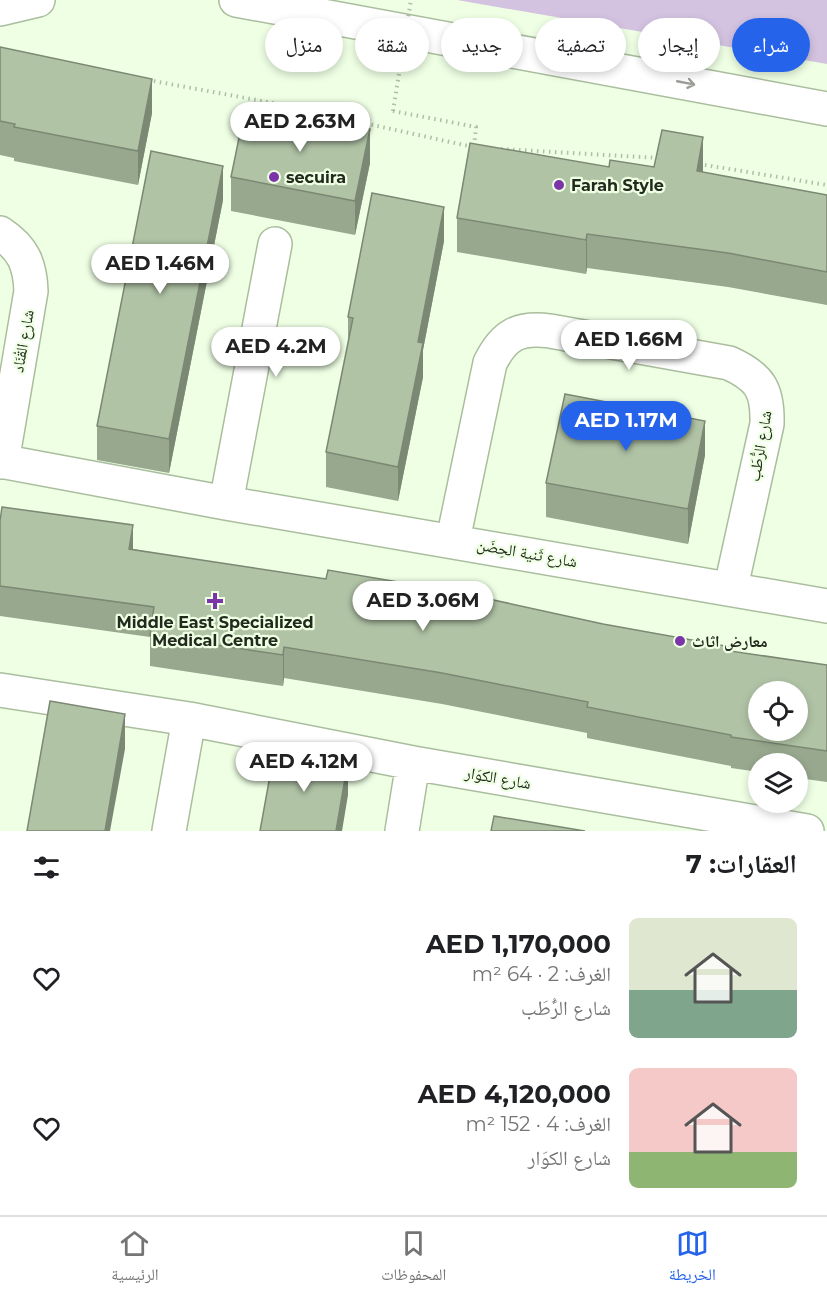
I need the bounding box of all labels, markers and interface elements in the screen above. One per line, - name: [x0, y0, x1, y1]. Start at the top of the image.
- chip: منزل: [265, 18, 343, 72]
- chip: شقة: [355, 18, 429, 72]
- chip: جديد: [441, 18, 523, 72]
- chip: تصفية: [535, 18, 626, 72]
- chip: إيجار: [638, 18, 720, 72]
- chip: شراء: [732, 18, 810, 72]
- one-way arrow: [675, 78, 695, 89]
- pin: AED 2.63M: [231, 102, 369, 153]
- text: AED 2.63M: [244, 109, 356, 133]
- place label: secuira: [286, 168, 346, 187]
- marker: secuira: [267, 170, 281, 184]
- place label: Farah Style: [571, 176, 664, 195]
- marker: Farah Style: [552, 178, 566, 192]
- pin: AED 1.46M: [91, 244, 229, 295]
- text: AED 1.46M: [105, 251, 215, 275]
- street label: شارع القْنَاد: [8, 308, 39, 374]
- pin: AED 1.66M: [560, 320, 698, 371]
- pin: AED 4.2M: [214, 327, 338, 378]
- text: AED 1.66M: [575, 327, 683, 351]
- text: AED 4.2M: [225, 334, 327, 358]
- pin: AED 1.17M: [557, 401, 695, 452]
- text: AED 1.17M: [574, 408, 678, 432]
- street label: شارع الرُّطَب: [744, 409, 777, 483]
- street label: شارع ثَنية الحِضَن: [475, 535, 579, 572]
- pin: AED 3.06M: [354, 581, 492, 632]
- text: AED 3.06M: [366, 588, 480, 612]
- marker: Middle East Specialized Medical Centre: [206, 592, 224, 610]
- place label: Middle East Specialized Medical Centre: [116, 613, 314, 650]
- place label: معارض اثاث: [692, 632, 768, 651]
- marker: معارض اثاث: [673, 634, 687, 648]
- map controls: [748, 681, 808, 813]
- button: locate: [748, 681, 808, 741]
- pin: AED 4.12M: [235, 742, 373, 793]
- text: AED 4.12M: [250, 749, 358, 773]
- button: layers: [748, 753, 808, 813]
- street label: شارع الكوَار: [462, 763, 532, 794]
- text: العقارات: 7: [686, 848, 797, 880]
- icon: filters: [30, 851, 63, 884]
- text: AED 1,170,000: [426, 928, 611, 960]
- icon: home: [677, 942, 749, 1014]
- icon: heart: [30, 962, 63, 995]
- text: الغرف: 2 · 64 m²: [472, 962, 611, 986]
- text: شارع الرُّطَب: [521, 996, 611, 1020]
- text: AED 4,120,000: [418, 1078, 611, 1110]
- icon: home: [677, 1092, 749, 1164]
- icon: heart: [30, 1112, 63, 1145]
- text: الغرف: 4 · 152 m²: [466, 1112, 611, 1136]
- text: شارع الكوَار: [528, 1146, 611, 1170]
- tab: الرئيسية: [111, 1227, 159, 1290]
- tab: المحفوظات: [381, 1227, 446, 1290]
- tab: الخريطة: [669, 1227, 716, 1290]

